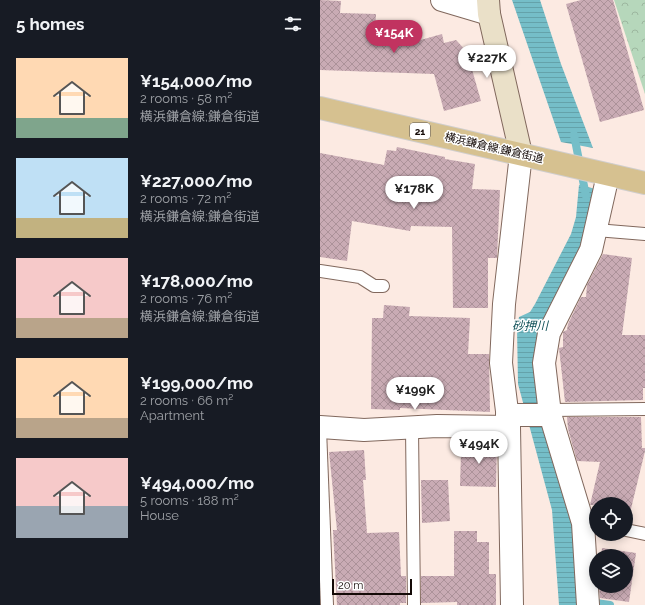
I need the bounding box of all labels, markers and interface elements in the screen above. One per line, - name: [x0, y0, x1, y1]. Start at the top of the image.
- icon: filters: [282, 13, 304, 35]
- text: 5 homes: [16, 14, 84, 34]
- pin: ¥154K: [366, 20, 422, 54]
- text: ¥154K: [374, 25, 414, 40]
- pin: ¥227K: [459, 45, 515, 79]
- text: ¥227K: [467, 50, 507, 65]
- text: ¥154,000/mo: [140, 71, 252, 91]
- icon: home: [48, 74, 96, 122]
- text: 2 rooms · 58 m²: [140, 91, 232, 106]
- text: 横浜鎌倉線;鎌倉街道: [140, 109, 260, 124]
- road number: 21: [410, 123, 430, 139]
- street label: 横浜鎌倉線;鎌倉街道: [443, 130, 545, 166]
- text: ¥227,000/mo: [140, 171, 252, 191]
- icon: home: [48, 174, 96, 222]
- pin: ¥178K: [386, 176, 442, 210]
- text: ¥178K: [394, 181, 434, 196]
- text: 2 rooms · 72 m²: [140, 191, 231, 206]
- text: 横浜鎌倉線;鎌倉街道: [140, 209, 260, 224]
- text: ¥178,000/mo: [140, 271, 253, 291]
- icon: home: [48, 274, 96, 322]
- text: 2 rooms · 76 m²: [140, 291, 232, 306]
- text: 横浜鎌倉線;鎌倉街道: [140, 309, 260, 324]
- water label: 砂押川: [512, 319, 550, 333]
- text: ¥199,000/mo: [140, 373, 253, 393]
- icon: home: [48, 374, 96, 422]
- pin: ¥199K: [387, 377, 443, 411]
- text: ¥199K: [395, 382, 435, 397]
- text: 2 rooms · 66 m²: [140, 393, 233, 408]
- text: Apartment: [140, 408, 204, 423]
- pin: ¥494K: [451, 431, 507, 465]
- text: ¥494K: [459, 436, 499, 451]
- text: ¥494,000/mo: [140, 473, 254, 493]
- icon: home: [48, 474, 96, 522]
- text: 5 rooms · 188 m²: [140, 493, 239, 508]
- map controls: [589, 497, 633, 593]
- button: locate: [589, 497, 633, 541]
- text: House: [140, 508, 179, 523]
- button: layers: [589, 549, 633, 593]
- scale bar: [332, 577, 412, 596]
- text: 20 m: [338, 579, 363, 592]

